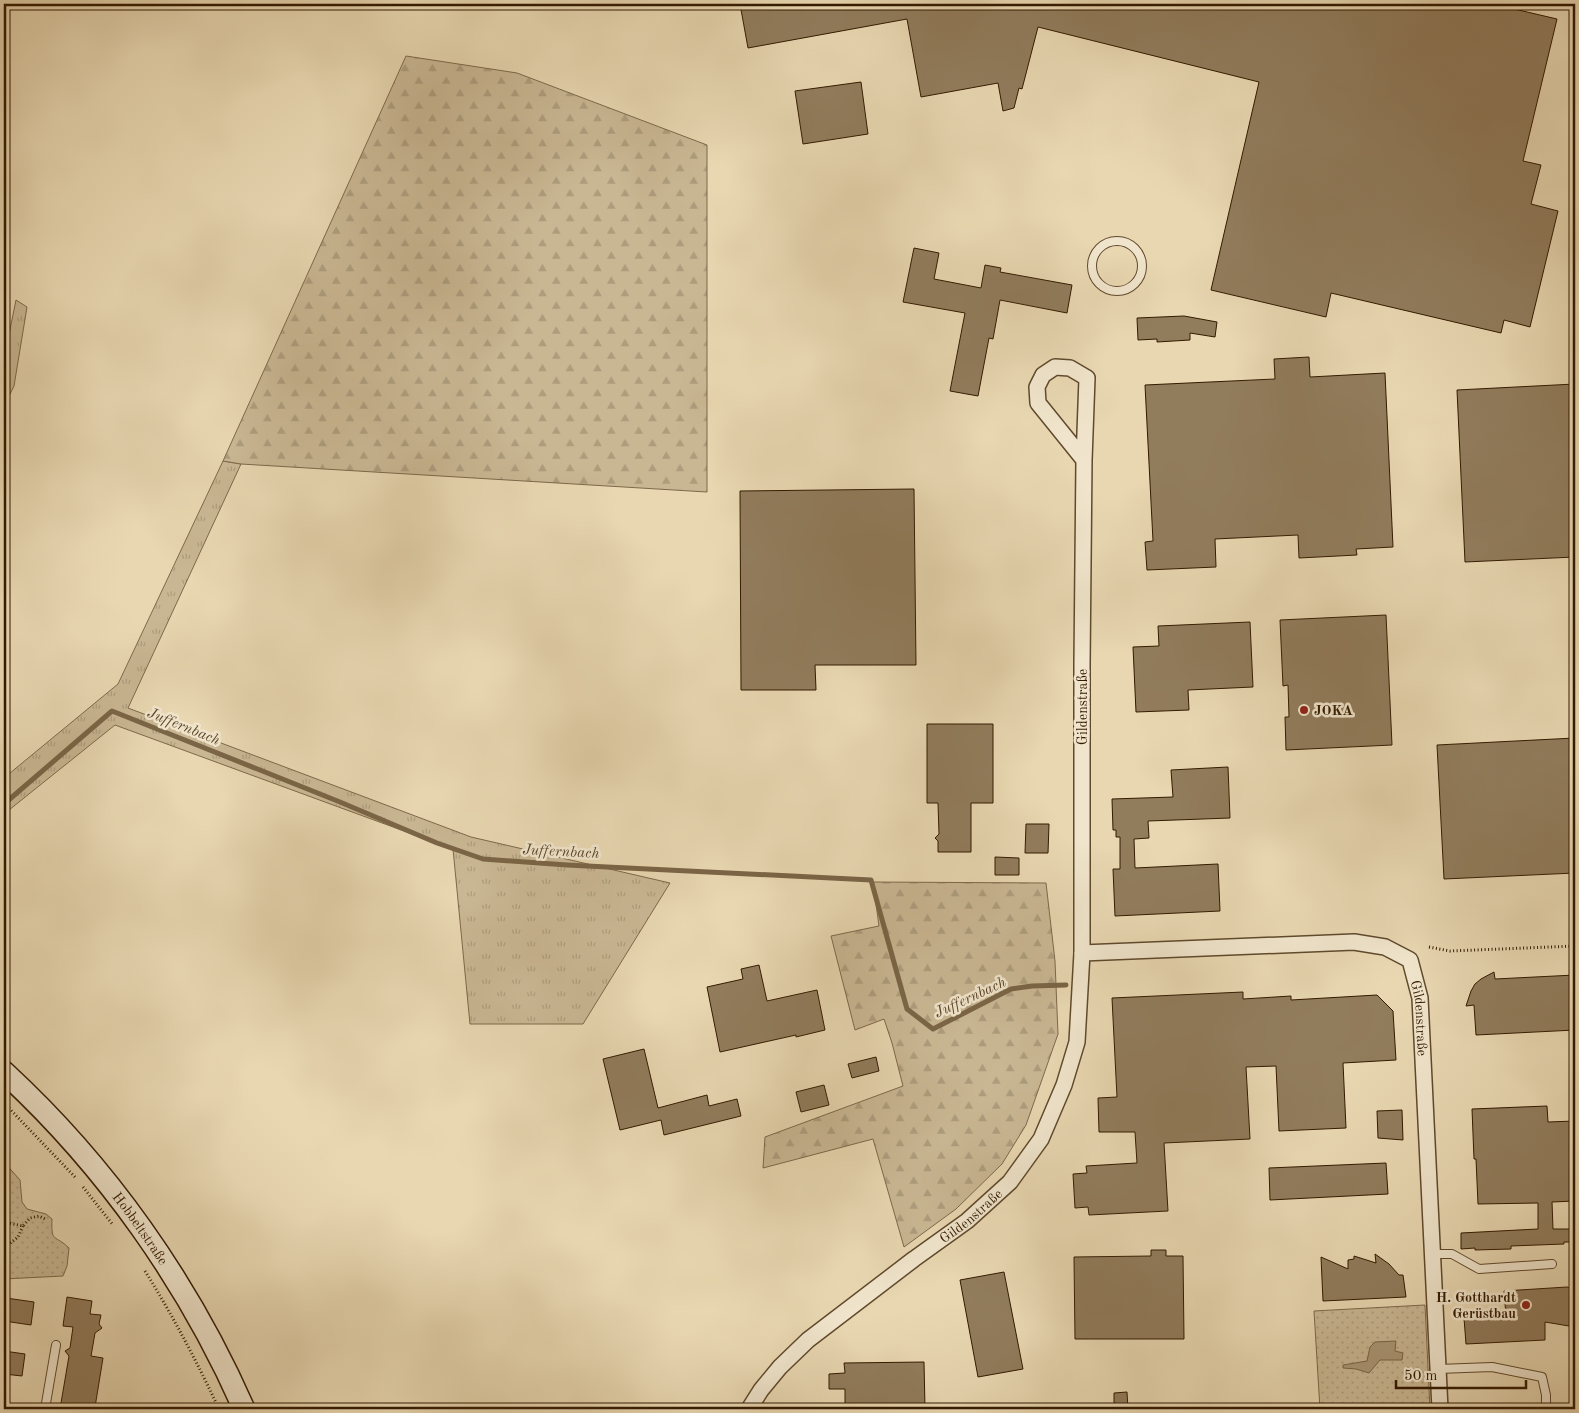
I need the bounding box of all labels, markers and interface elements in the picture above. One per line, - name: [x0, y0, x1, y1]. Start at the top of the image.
- street label: Gildenstraße: [1076, 669, 1090, 745]
- marker: JOKA: [1298, 704, 1310, 716]
- place label: JOKA: [1314, 704, 1353, 718]
- water label: Juffernbach: [145, 706, 222, 749]
- water label: Juffernbach: [522, 843, 600, 862]
- water label: Juffernbach: [933, 975, 1009, 1021]
- street label: Gildenstraße: [1408, 979, 1429, 1056]
- street label: Gildenstraße: [937, 1187, 1005, 1246]
- street label: Hobbeltstraße: [109, 1190, 170, 1267]
- place label: H. Gotthardt Gerüstbau: [1436, 1291, 1516, 1321]
- marker: H. Gotthardt Gerüstbau: [1520, 1299, 1532, 1311]
- scale bar: [1396, 1358, 1526, 1390]
- text: 50 m: [1404, 1369, 1438, 1384]

